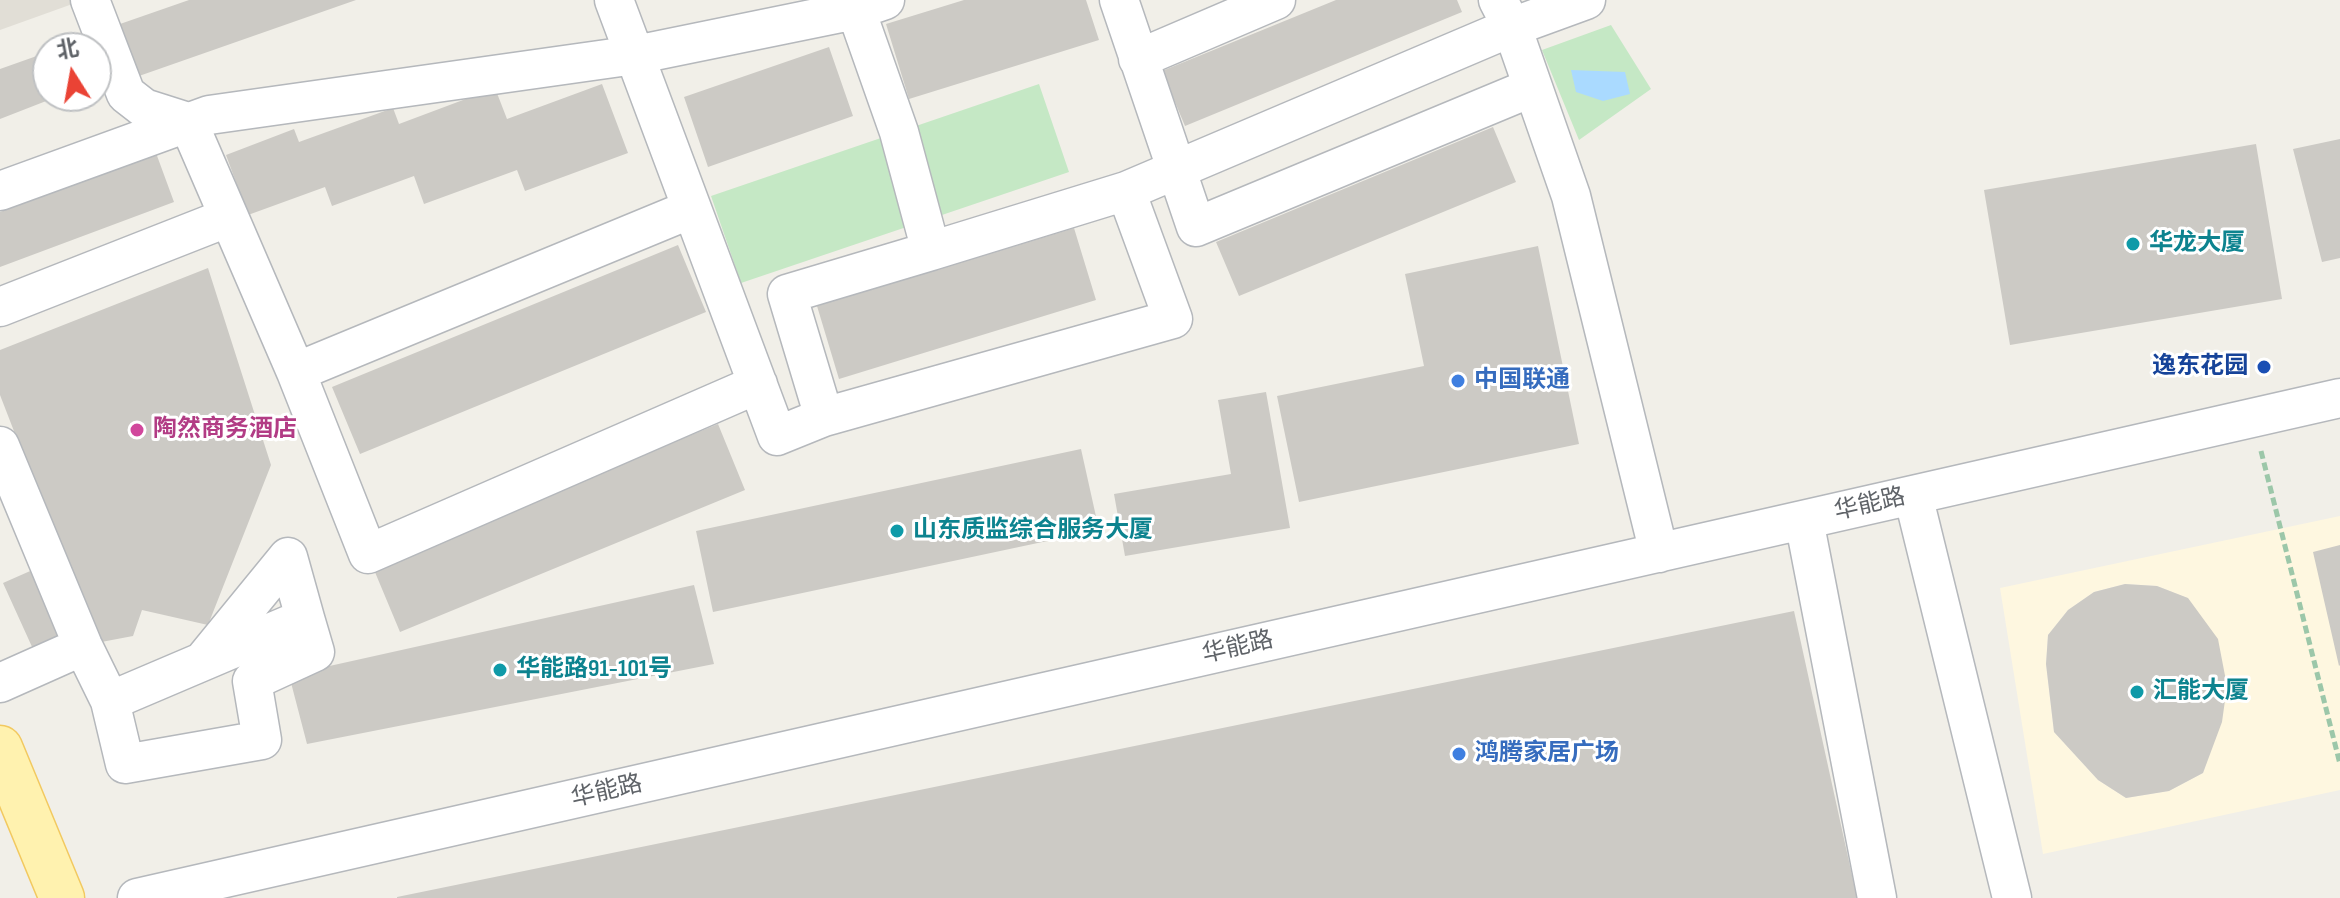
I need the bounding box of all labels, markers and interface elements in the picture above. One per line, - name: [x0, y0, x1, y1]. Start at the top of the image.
- north arrow: [32, 32, 112, 112]
- text: 北: [54, 35, 81, 65]
- place label: 华龙大厦: [2149, 230, 2245, 258]
- marker: 华龙大厦: [2124, 235, 2142, 253]
- place label: 逸东花园: [2152, 353, 2248, 381]
- marker: 逸东花园: [2255, 358, 2273, 376]
- place label: 中国联通: [1474, 367, 1570, 395]
- marker: 中国联通: [1449, 372, 1467, 390]
- place label: 陶然商务酒店: [153, 416, 297, 444]
- marker: 陶然商务酒店: [128, 421, 146, 439]
- street label: 华能路: [1832, 483, 1908, 527]
- place label: 山东质监综合服务大厦: [913, 517, 1153, 545]
- marker: 山东质监综合服务大厦: [888, 522, 906, 540]
- street label: 华能路: [1200, 626, 1276, 670]
- place label: 华能路91-101号: [516, 656, 672, 684]
- marker: 华能路91-101号: [491, 661, 509, 679]
- place label: 汇能大厦: [2153, 678, 2249, 706]
- marker: 汇能大厦: [2128, 683, 2146, 701]
- place label: 鸿腾家居广场: [1475, 740, 1619, 768]
- marker: 鸿腾家居广场: [1450, 745, 1468, 763]
- street label: 华能路: [569, 770, 645, 814]

